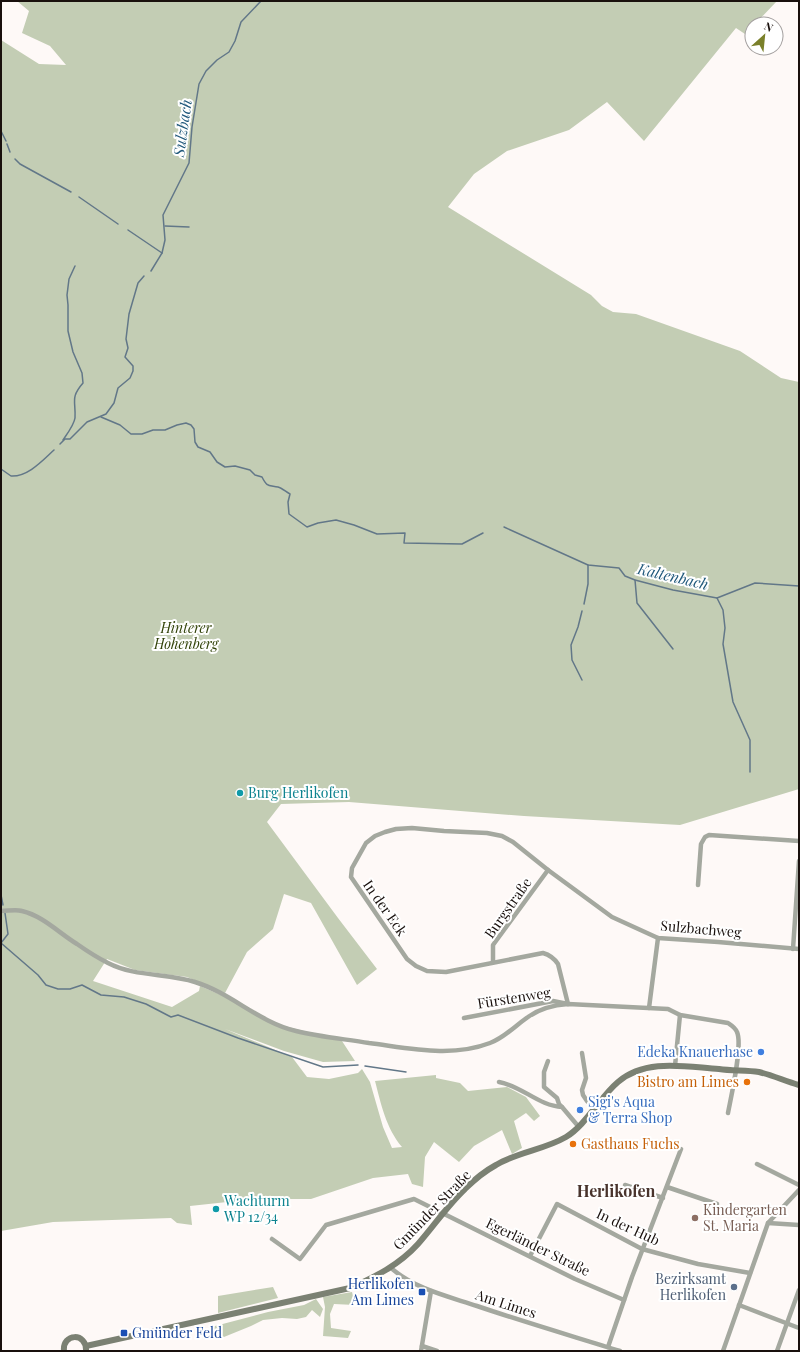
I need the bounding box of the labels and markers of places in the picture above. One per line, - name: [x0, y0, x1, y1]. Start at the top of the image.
- place label: Burg Herlikofen: [248, 783, 349, 802]
- marker: Burg Herlikofen: [235, 788, 245, 798]
- place label: Edeka Knauerhase: [637, 1042, 753, 1061]
- marker: Edeka Knauerhase: [756, 1047, 766, 1057]
- place label: Bistro am Limes: [637, 1072, 739, 1091]
- marker: Bistro am Limes: [742, 1077, 752, 1087]
- place label: Sigi's Aqua & Terra Shop: [588, 1092, 672, 1127]
- marker: Sigi's Aqua & Terra Shop: [575, 1105, 585, 1115]
- place label: Gasthaus Fuchs: [581, 1134, 679, 1153]
- marker: Gasthaus Fuchs: [568, 1139, 578, 1149]
- place label: Wachturm WP 12/34: [223, 1191, 290, 1226]
- place label: Kindergarten St. Maria: [703, 1200, 788, 1235]
- marker: Wachturm WP 12/34: [211, 1204, 221, 1214]
- marker: Kindergarten St. Maria: [690, 1213, 700, 1223]
- place label: Bezirksamt Herlikofen: [655, 1269, 727, 1304]
- place label: Herlikofen Am Limes: [348, 1274, 415, 1309]
- marker: Bezirksamt Herlikofen: [729, 1282, 739, 1292]
- marker: Herlikofen Am Limes: [417, 1287, 427, 1297]
- place label: Gmünder Feld: [132, 1323, 222, 1342]
- marker: Gmünder Feld: [119, 1328, 129, 1338]

